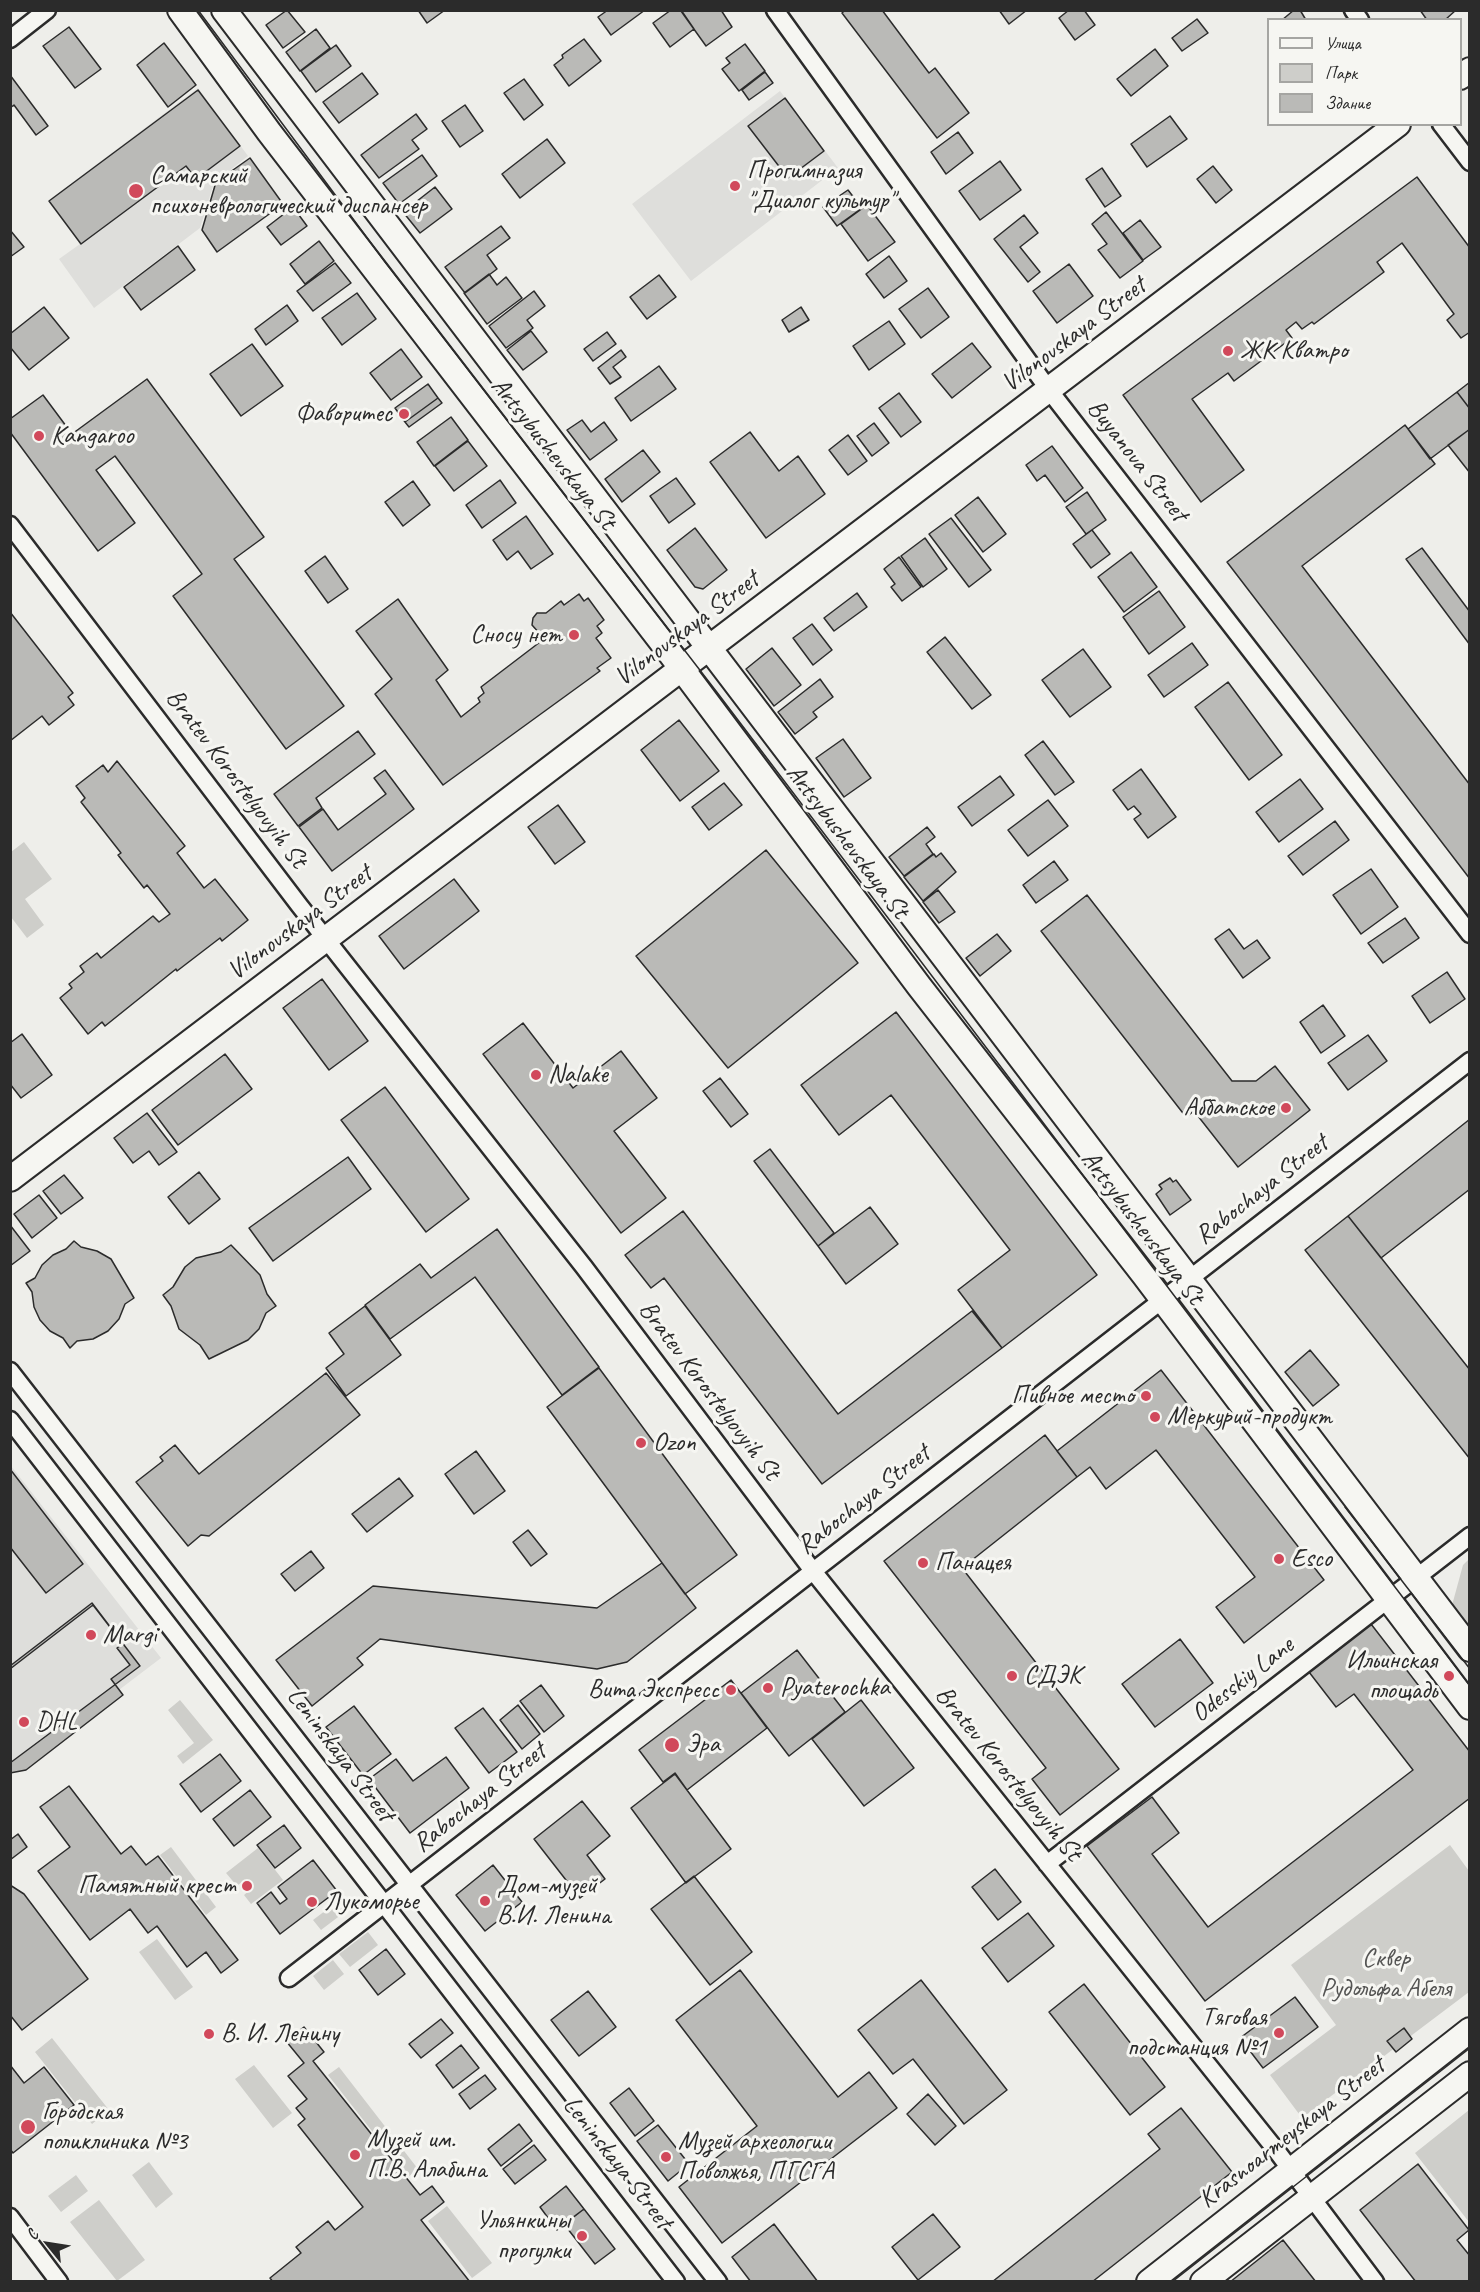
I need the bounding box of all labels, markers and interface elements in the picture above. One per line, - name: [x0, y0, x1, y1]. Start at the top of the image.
- legend: [1267, 18, 1462, 126]
- text: Улица: [1325, 32, 1361, 54]
- text: Парк: [1325, 62, 1357, 84]
- text: Здание: [1325, 92, 1370, 114]
- place label: Прогимназия "Диалог культур": [747, 155, 894, 216]
- place label: Самарский психоневрологический диспансер: [150, 160, 427, 222]
- marker: Прогимназия "Диалог культур": [728, 179, 742, 193]
- marker: Самарский психоневрологический диспансер: [127, 182, 145, 200]
- street label: Vilonovskaya Street: [996, 271, 1152, 399]
- place label: ЖК Кватро: [1240, 335, 1348, 367]
- marker: ЖК Кватро: [1221, 344, 1235, 358]
- street label: Artsybushevskaya St: [484, 372, 622, 536]
- street label: Buyanova Street: [1080, 394, 1194, 528]
- place label: Фаворитес: [295, 398, 392, 430]
- marker: Фаворитес: [397, 407, 411, 421]
- place label: Kangaroo: [51, 420, 133, 452]
- marker: Kangaroo: [32, 429, 46, 443]
- street label: Vilonovskaya Street: [609, 565, 765, 693]
- place label: Сносу нет: [470, 619, 562, 651]
- marker: Сносу нет: [567, 628, 581, 642]
- street label: Bratev Korostelyovyih St: [159, 683, 313, 875]
- street label: Artsybushevskaya St: [779, 759, 915, 925]
- street label: Vilonovskaya Street: [222, 859, 378, 987]
- place label: Nalake: [548, 1059, 608, 1091]
- marker: Nalake: [529, 1068, 543, 1082]
- place label: Аббатское: [1184, 1092, 1274, 1124]
- marker: Аббатское: [1279, 1101, 1293, 1115]
- street label: Rabochaya Street: [1189, 1128, 1335, 1252]
- street label: Artsybushevskaya St: [1074, 1145, 1210, 1311]
- street label: Bratev Korostelyovyih St: [632, 1295, 786, 1487]
- place label: Пивное место: [1012, 1380, 1134, 1412]
- marker: Пивное место: [1139, 1389, 1153, 1403]
- place label: Меркурий-продукт: [1167, 1401, 1332, 1433]
- marker: Меркурий-продукт: [1148, 1410, 1162, 1424]
- place label: Ozon: [653, 1427, 696, 1459]
- marker: Ozon: [634, 1436, 648, 1450]
- street label: Rabochaya Street: [791, 1438, 937, 1562]
- place label: Esco: [1291, 1543, 1332, 1575]
- place label: Панацея: [935, 1547, 1011, 1579]
- marker: Esco: [1272, 1552, 1286, 1566]
- marker: Панацея: [916, 1556, 930, 1570]
- place label: Margi: [103, 1619, 157, 1651]
- marker: Margi: [84, 1628, 98, 1642]
- street label: Odesskiy Lane: [1186, 1630, 1300, 1730]
- place label: Ильинская площадь: [1346, 1645, 1437, 1706]
- place label: СДЭК: [1024, 1660, 1081, 1692]
- marker: СДЭК: [1005, 1669, 1019, 1683]
- marker: Ильинская площадь: [1442, 1669, 1456, 1683]
- place label: Pyaterochka: [780, 1672, 890, 1704]
- place label: Вита Экспресс: [588, 1674, 719, 1706]
- street label: Bratev Korostelyovyih St: [928, 1680, 1088, 1868]
- marker: Pyaterochka: [761, 1681, 775, 1695]
- street label: Leninskaya Street: [279, 1682, 401, 1828]
- marker: Вита Экспресс: [724, 1683, 738, 1697]
- place label: DHL: [36, 1706, 77, 1738]
- marker: DHL: [17, 1715, 31, 1729]
- place label: Эра: [686, 1729, 720, 1761]
- street label: Rabochaya Street: [407, 1736, 553, 1860]
- marker: Эра: [663, 1736, 681, 1754]
- place label: Памятный крест: [78, 1870, 235, 1902]
- place label: Дом-музей В.И. Ленина: [497, 1870, 610, 1931]
- marker: Памятный крест: [240, 1879, 254, 1893]
- place label: Лукоморье: [324, 1886, 418, 1918]
- marker: Дом-музей В.И. Ленина: [478, 1894, 492, 1908]
- marker: Лукоморье: [305, 1895, 319, 1909]
- park label: Сквер Рудольфа Абеля: [1321, 1943, 1451, 2004]
- place label: Тяговая подстанция №1: [1127, 2002, 1267, 2064]
- place label: В. И. Ленину: [221, 2018, 339, 2050]
- marker: Тяговая подстанция №1: [1272, 2026, 1286, 2040]
- marker: В. И. Ленину: [202, 2027, 216, 2041]
- street label: Krasnoarmeyskaya Street: [1193, 2051, 1391, 2215]
- street label: Leninskaya Street: [555, 2090, 679, 2236]
- place label: Городская поликлиника №3: [42, 2096, 187, 2158]
- marker: Городская поликлиника №3: [19, 2118, 37, 2136]
- place label: Музей им. П.В. Алабина: [367, 2124, 486, 2186]
- place label: Музей археологии Поволжья, ПГСГА: [678, 2126, 834, 2188]
- marker: Музей им. П.В. Алабина: [348, 2148, 362, 2162]
- marker: Музей археологии Поволжья, ПГСГА: [659, 2150, 673, 2164]
- place label: Ульянкины прогулки: [476, 2205, 570, 2266]
- north arrow: [18, 2214, 78, 2274]
- text: С: [22, 2227, 43, 2243]
- marker: Ульянкины прогулки: [575, 2229, 589, 2243]

